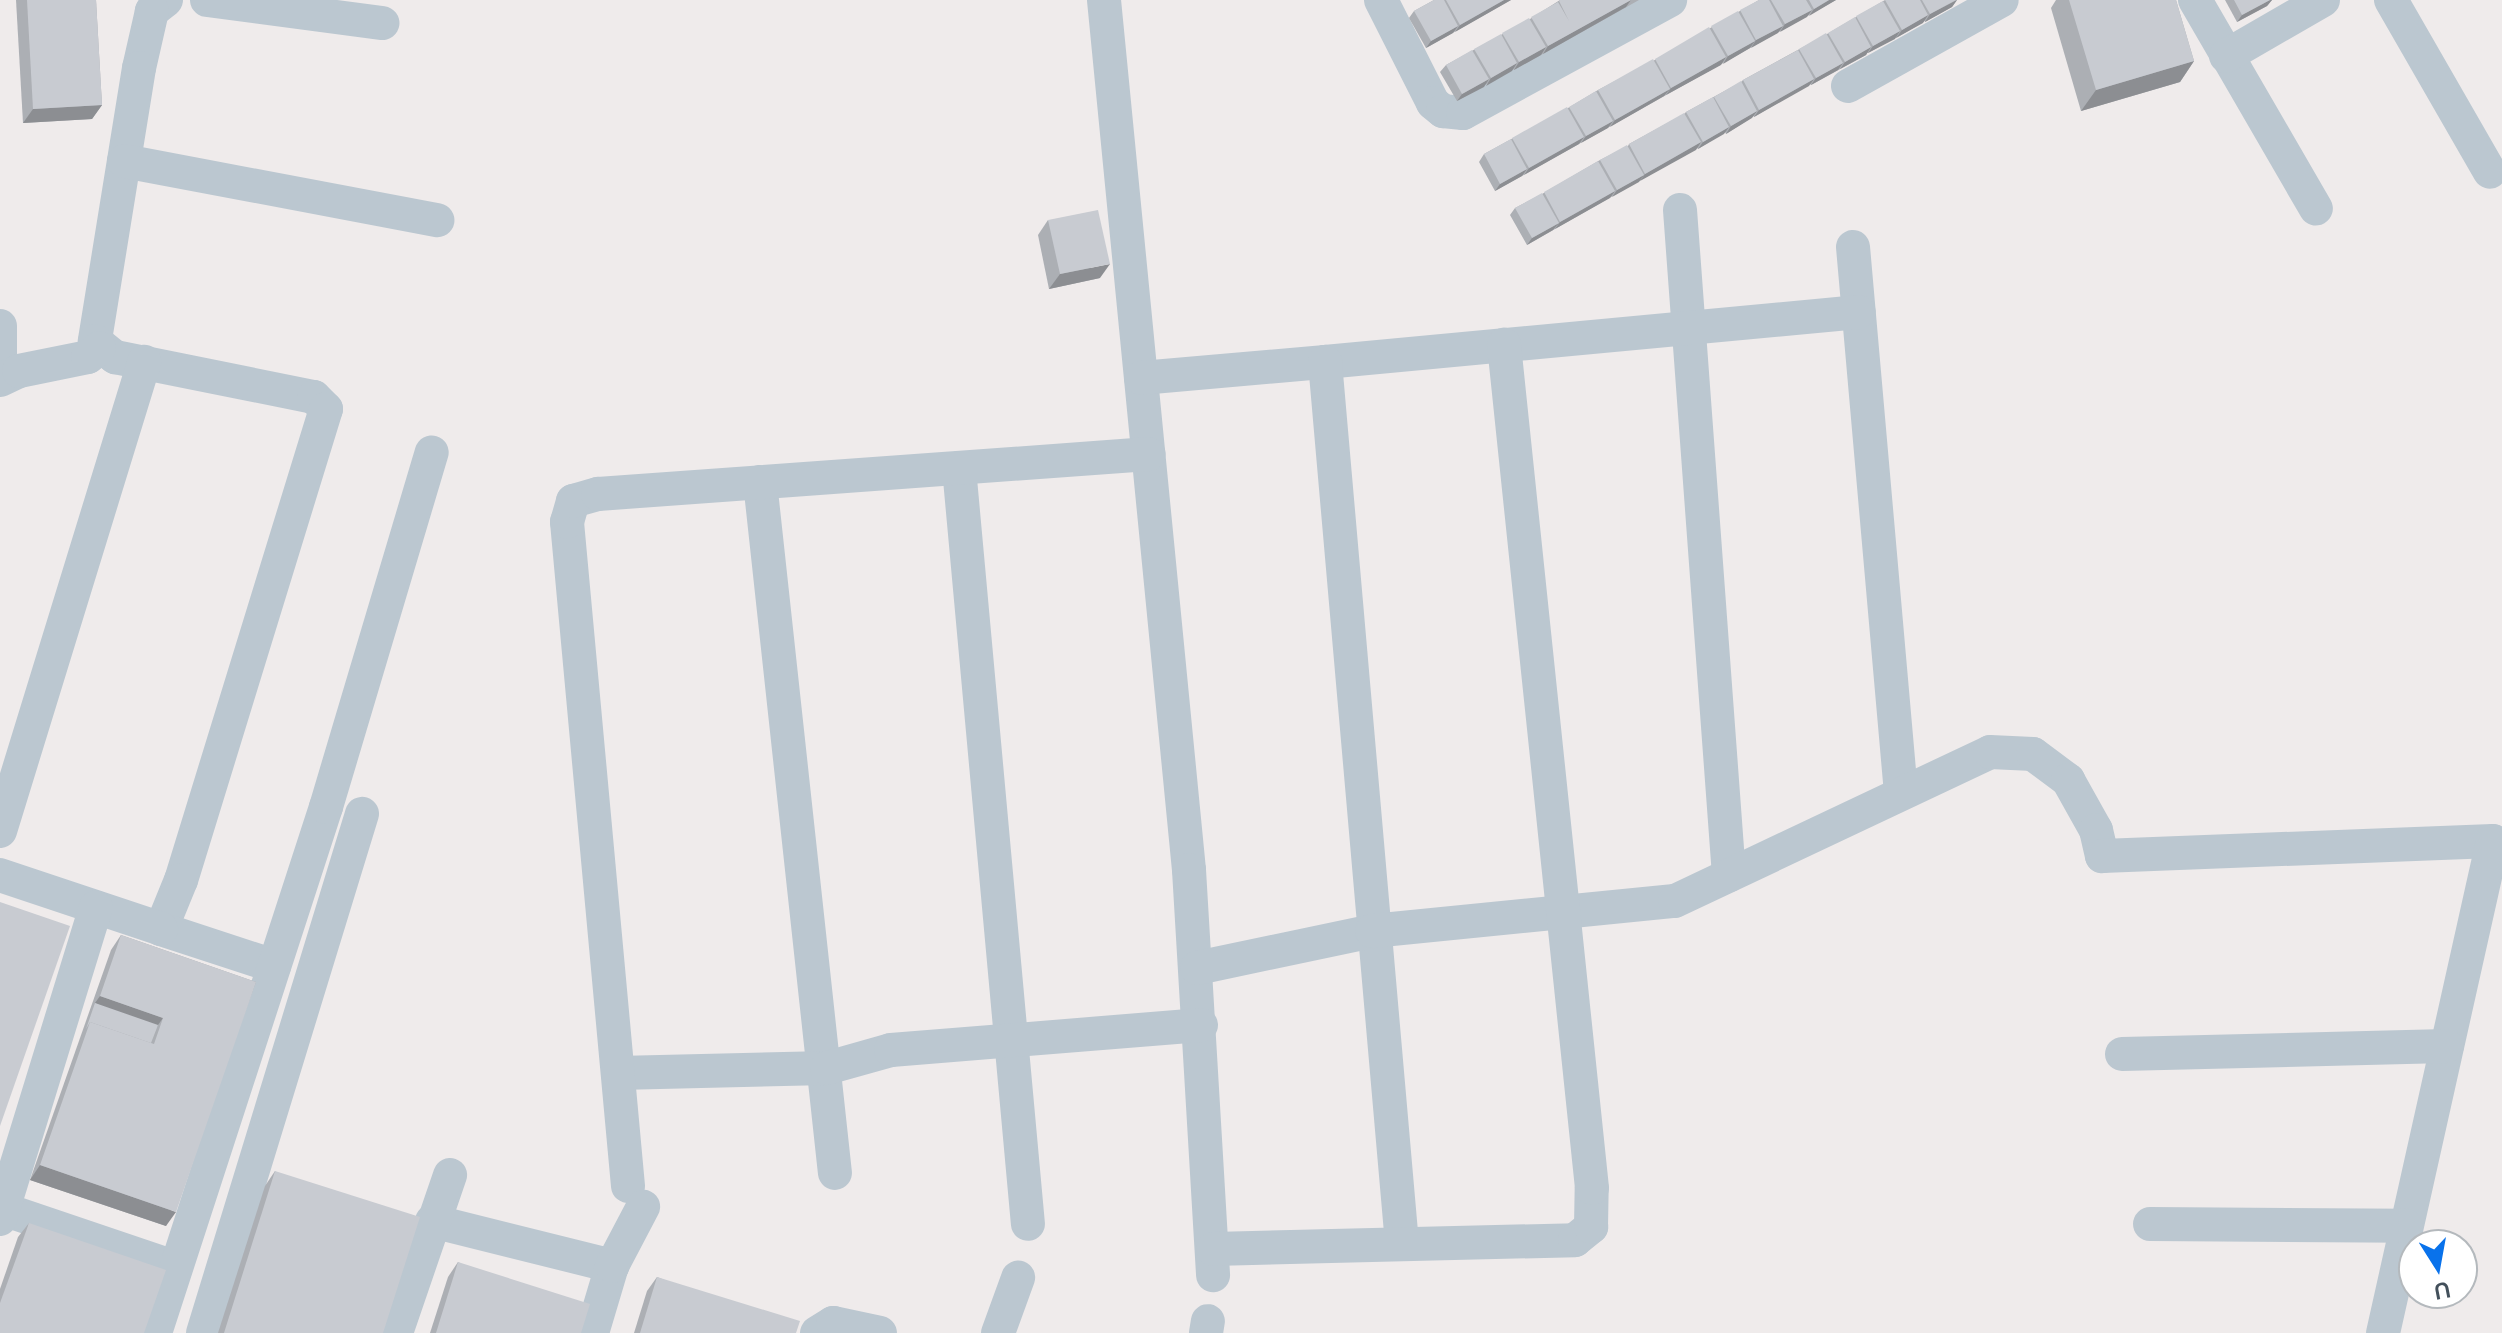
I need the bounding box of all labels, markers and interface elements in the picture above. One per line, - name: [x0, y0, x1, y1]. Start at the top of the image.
- north arrow: [2398, 1229, 2478, 1309]
- text: U: [2432, 1276, 2453, 1306]

